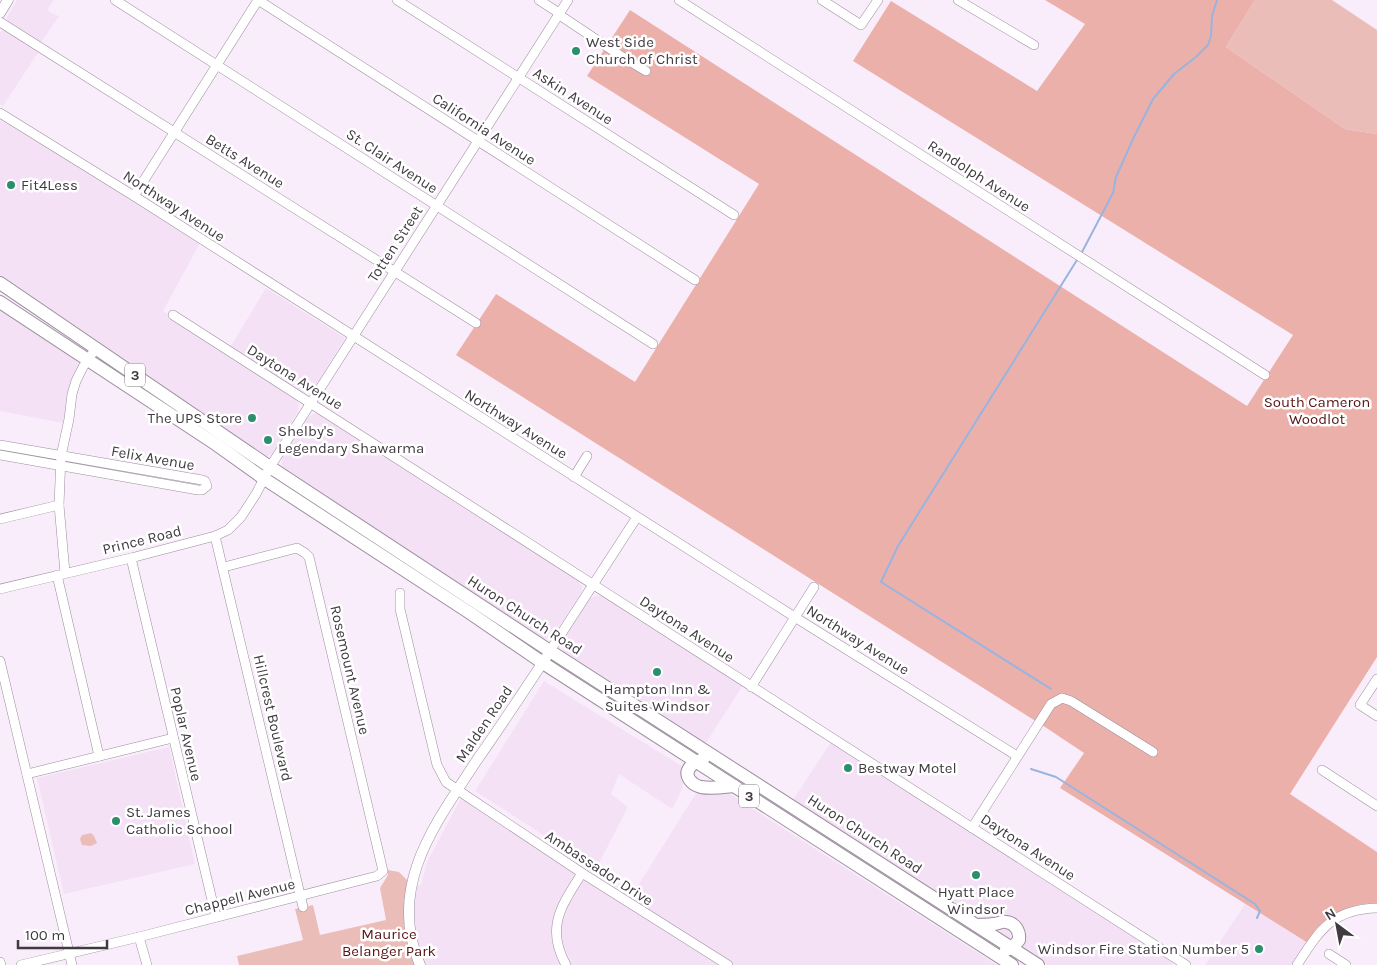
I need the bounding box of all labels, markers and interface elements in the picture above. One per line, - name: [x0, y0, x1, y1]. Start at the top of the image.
- place label: West Side Church of Christ: [586, 33, 698, 68]
- marker: West Side Church of Christ: [570, 45, 582, 57]
- street label: Askin Avenue: [530, 64, 616, 128]
- street label: California Avenue: [429, 89, 539, 169]
- street label: St. Clair Avenue: [343, 125, 441, 197]
- street label: Betts Avenue: [202, 130, 288, 192]
- street label: Randolph Avenue: [924, 136, 1034, 216]
- street label: Northway Avenue: [120, 166, 228, 246]
- place label: Fit4Less: [21, 176, 78, 194]
- marker: Fit4Less: [5, 179, 17, 191]
- street label: Totten Street: [364, 202, 427, 286]
- street label: Daytona Avenue: [244, 340, 346, 414]
- road number: 3: [125, 364, 145, 386]
- street label: Northway Avenue: [461, 385, 571, 463]
- park label: South Cameron Woodlot: [1264, 393, 1370, 428]
- place label: The UPS Store: [147, 409, 242, 427]
- marker: The UPS Store: [246, 412, 258, 424]
- place label: Shelby's Legendary Shawarma: [278, 422, 424, 457]
- marker: Shelby's Legendary Shawarma: [262, 434, 274, 446]
- street label: Felix Avenue: [110, 442, 196, 474]
- street label: Prince Road: [101, 521, 183, 559]
- street label: Huron Church Road: [464, 571, 586, 659]
- street label: Daytona Avenue: [636, 592, 738, 666]
- street label: Northway Avenue: [803, 601, 913, 679]
- street label: Rosemount Avenue: [326, 604, 374, 736]
- street label: Hillcrest Boulevard: [250, 653, 296, 783]
- marker: Hampton Inn & Suites Windsor: [651, 666, 663, 678]
- place label: Hampton Inn & Suites Windsor: [603, 680, 711, 715]
- street label: Malden Road: [452, 682, 516, 766]
- street label: Poplar Avenue: [166, 685, 206, 783]
- place label: Bestway Motel: [858, 759, 957, 777]
- marker: Bestway Motel: [842, 762, 854, 774]
- road number: 3: [739, 784, 759, 808]
- street label: Huron Church Road: [804, 790, 926, 878]
- place label: St. James Catholic School: [126, 803, 233, 838]
- street label: Daytona Avenue: [977, 810, 1079, 884]
- marker: St. James Catholic School: [110, 815, 122, 827]
- street label: Ambassador Drive: [542, 826, 656, 910]
- marker: Hyatt Place Windsor: [970, 869, 982, 881]
- street label: Chappell Avenue: [183, 875, 297, 919]
- place label: Hyatt Place Windsor: [938, 883, 1014, 918]
- north arrow: [1312, 900, 1362, 950]
- text: N: [1322, 905, 1339, 924]
- scale bar: [18, 918, 106, 950]
- park label: Maurice Belanger Park: [342, 925, 436, 960]
- text: 100 m: [25, 926, 65, 944]
- place label: Windsor Fire Station Number 5: [1038, 940, 1249, 958]
- marker: Windsor Fire Station Number 5: [1253, 943, 1265, 955]

